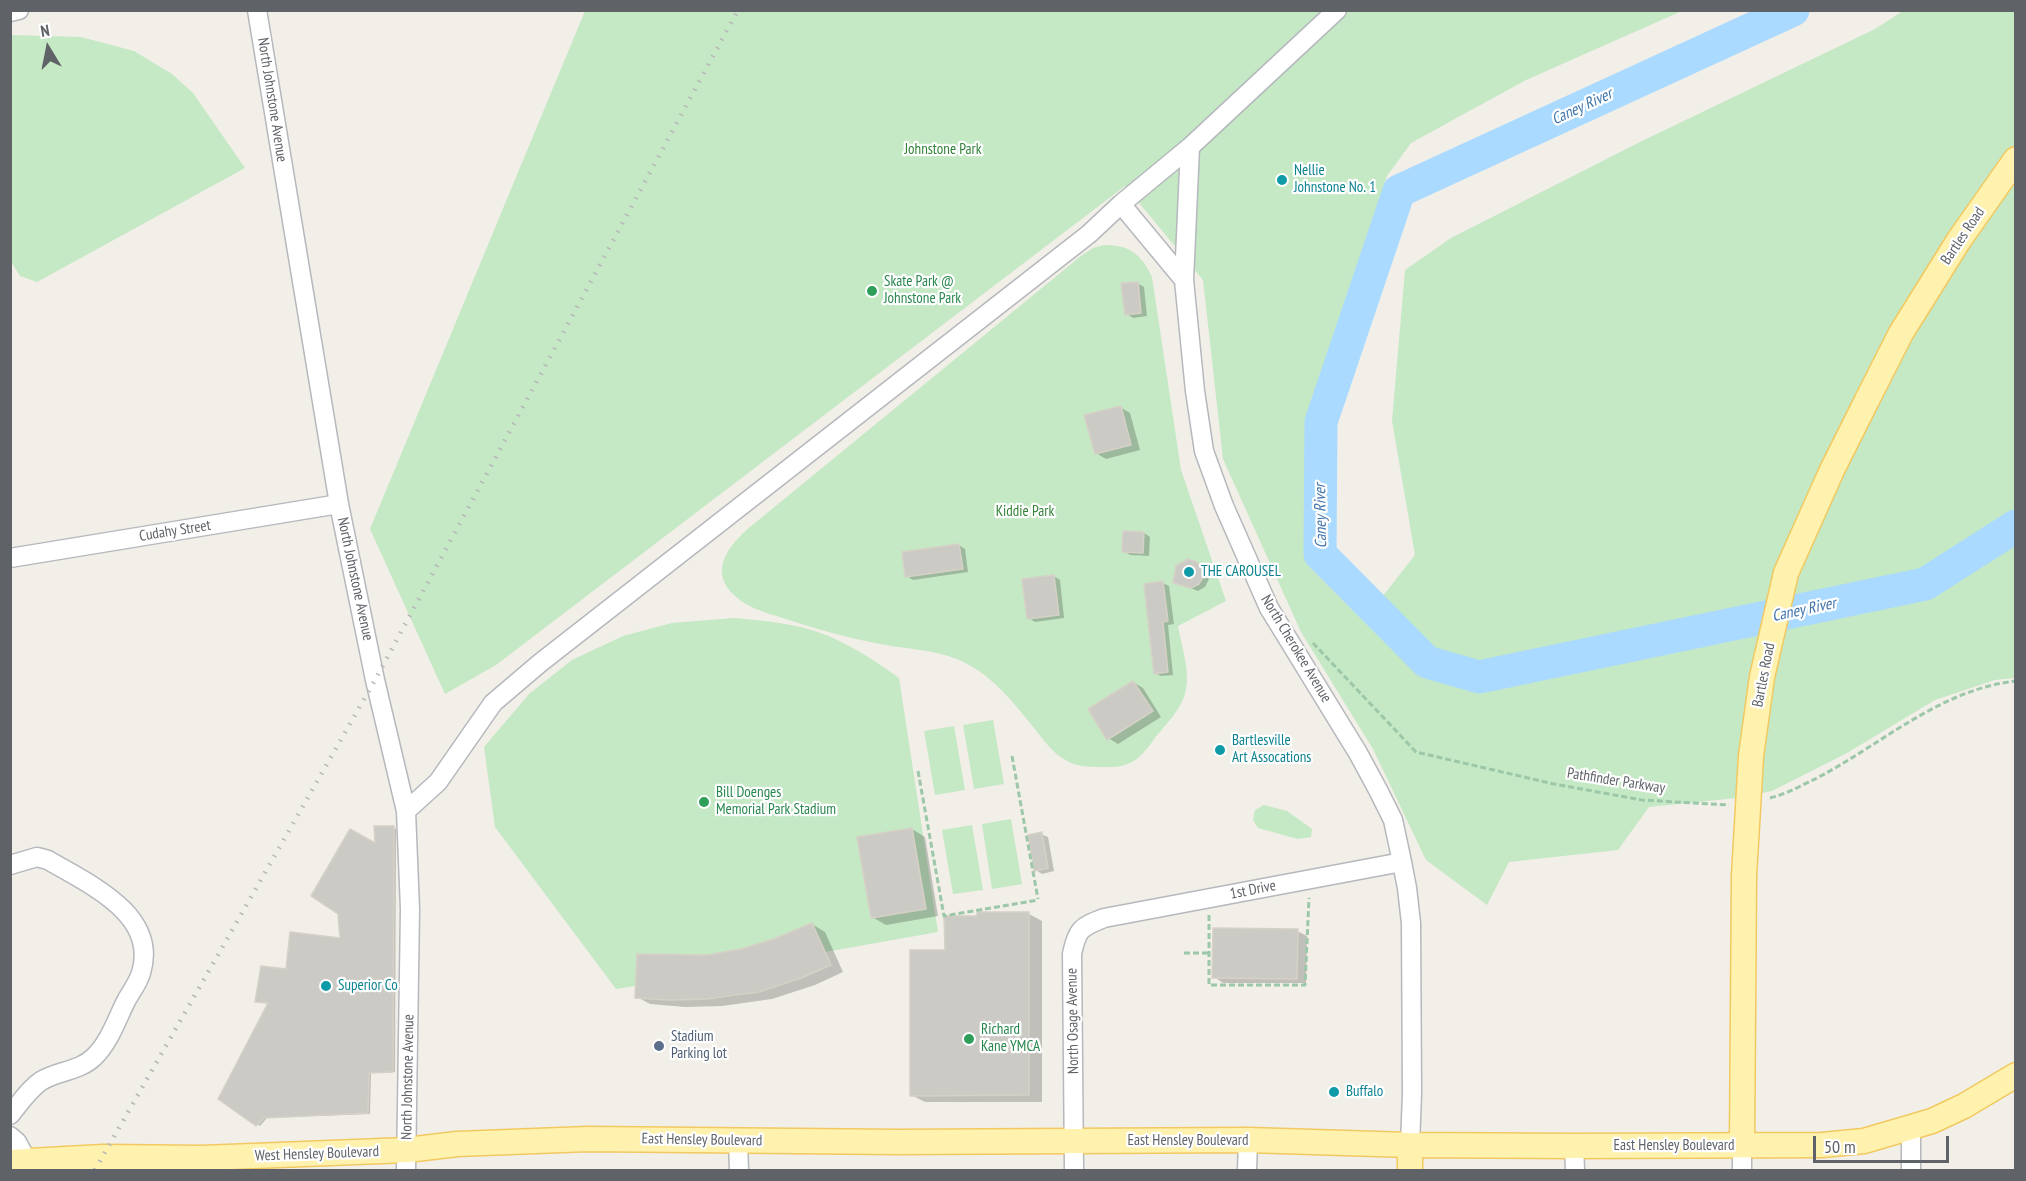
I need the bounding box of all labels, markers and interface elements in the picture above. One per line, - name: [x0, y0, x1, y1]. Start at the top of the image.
- north arrow: [18, 18, 78, 78]
- text: N: [39, 20, 51, 41]
- street label: North Johnstone Avenue: [253, 37, 291, 163]
- water label: Caney River: [1549, 85, 1615, 129]
- park label: Johnstone Park: [904, 141, 982, 159]
- place label: Nellie Johnstone No. 1: [1294, 162, 1376, 197]
- marker: Nellie Johnstone No. 1: [1275, 173, 1289, 187]
- street label: Bartles Road: [1937, 204, 1989, 268]
- place label: Skate Park @ Johnstone Park: [884, 273, 961, 308]
- marker: Skate Park @ Johnstone Park: [865, 284, 879, 298]
- water label: Caney River: [1311, 484, 1331, 548]
- park label: Kiddie Park: [996, 503, 1054, 521]
- street label: Cudahy Street: [138, 516, 212, 546]
- street label: North Johnstone Avenue: [333, 516, 377, 642]
- place label: THE CAROUSEL: [1201, 563, 1281, 581]
- marker: THE CAROUSEL: [1182, 565, 1196, 579]
- street label: North Cherokee Avenue: [1257, 592, 1335, 706]
- water label: Caney River: [1770, 594, 1838, 626]
- street label: Bartles Road: [1749, 641, 1779, 709]
- place label: Bartlesville Art Assocations: [1232, 732, 1311, 767]
- marker: Bartlesville Art Assocations: [1213, 743, 1227, 757]
- street label: Pathfinder Parkway: [1566, 764, 1666, 798]
- place label: Bill Doenges Memorial Park Stadium: [716, 784, 836, 819]
- marker: Bill Doenges Memorial Park Stadium: [697, 795, 711, 809]
- street label: 1st Drive: [1229, 877, 1277, 903]
- street label: North Osage Avenue: [1063, 968, 1083, 1074]
- place label: Superior Co: [338, 977, 398, 995]
- marker: Superior Co: [319, 979, 333, 993]
- street label: North Johnstone Avenue: [398, 1014, 418, 1140]
- place label: Richard Kane YMCA: [981, 1021, 1040, 1056]
- place label: Stadium Parking lot: [671, 1028, 727, 1063]
- marker: Richard Kane YMCA: [962, 1032, 976, 1046]
- marker: Stadium Parking lot: [652, 1039, 666, 1053]
- place label: Buffalo: [1346, 1083, 1383, 1101]
- marker: Buffalo: [1327, 1085, 1341, 1099]
- scale bar: [1816, 1124, 1952, 1162]
- street label: East Hensley Boulevard: [641, 1130, 763, 1150]
- street label: East Hensley Boulevard: [1128, 1132, 1248, 1150]
- text: 50 m: [1824, 1135, 1856, 1158]
- street label: East Hensley Boulevard: [1614, 1137, 1734, 1155]
- street label: West Hensley Boulevard: [255, 1143, 379, 1165]

